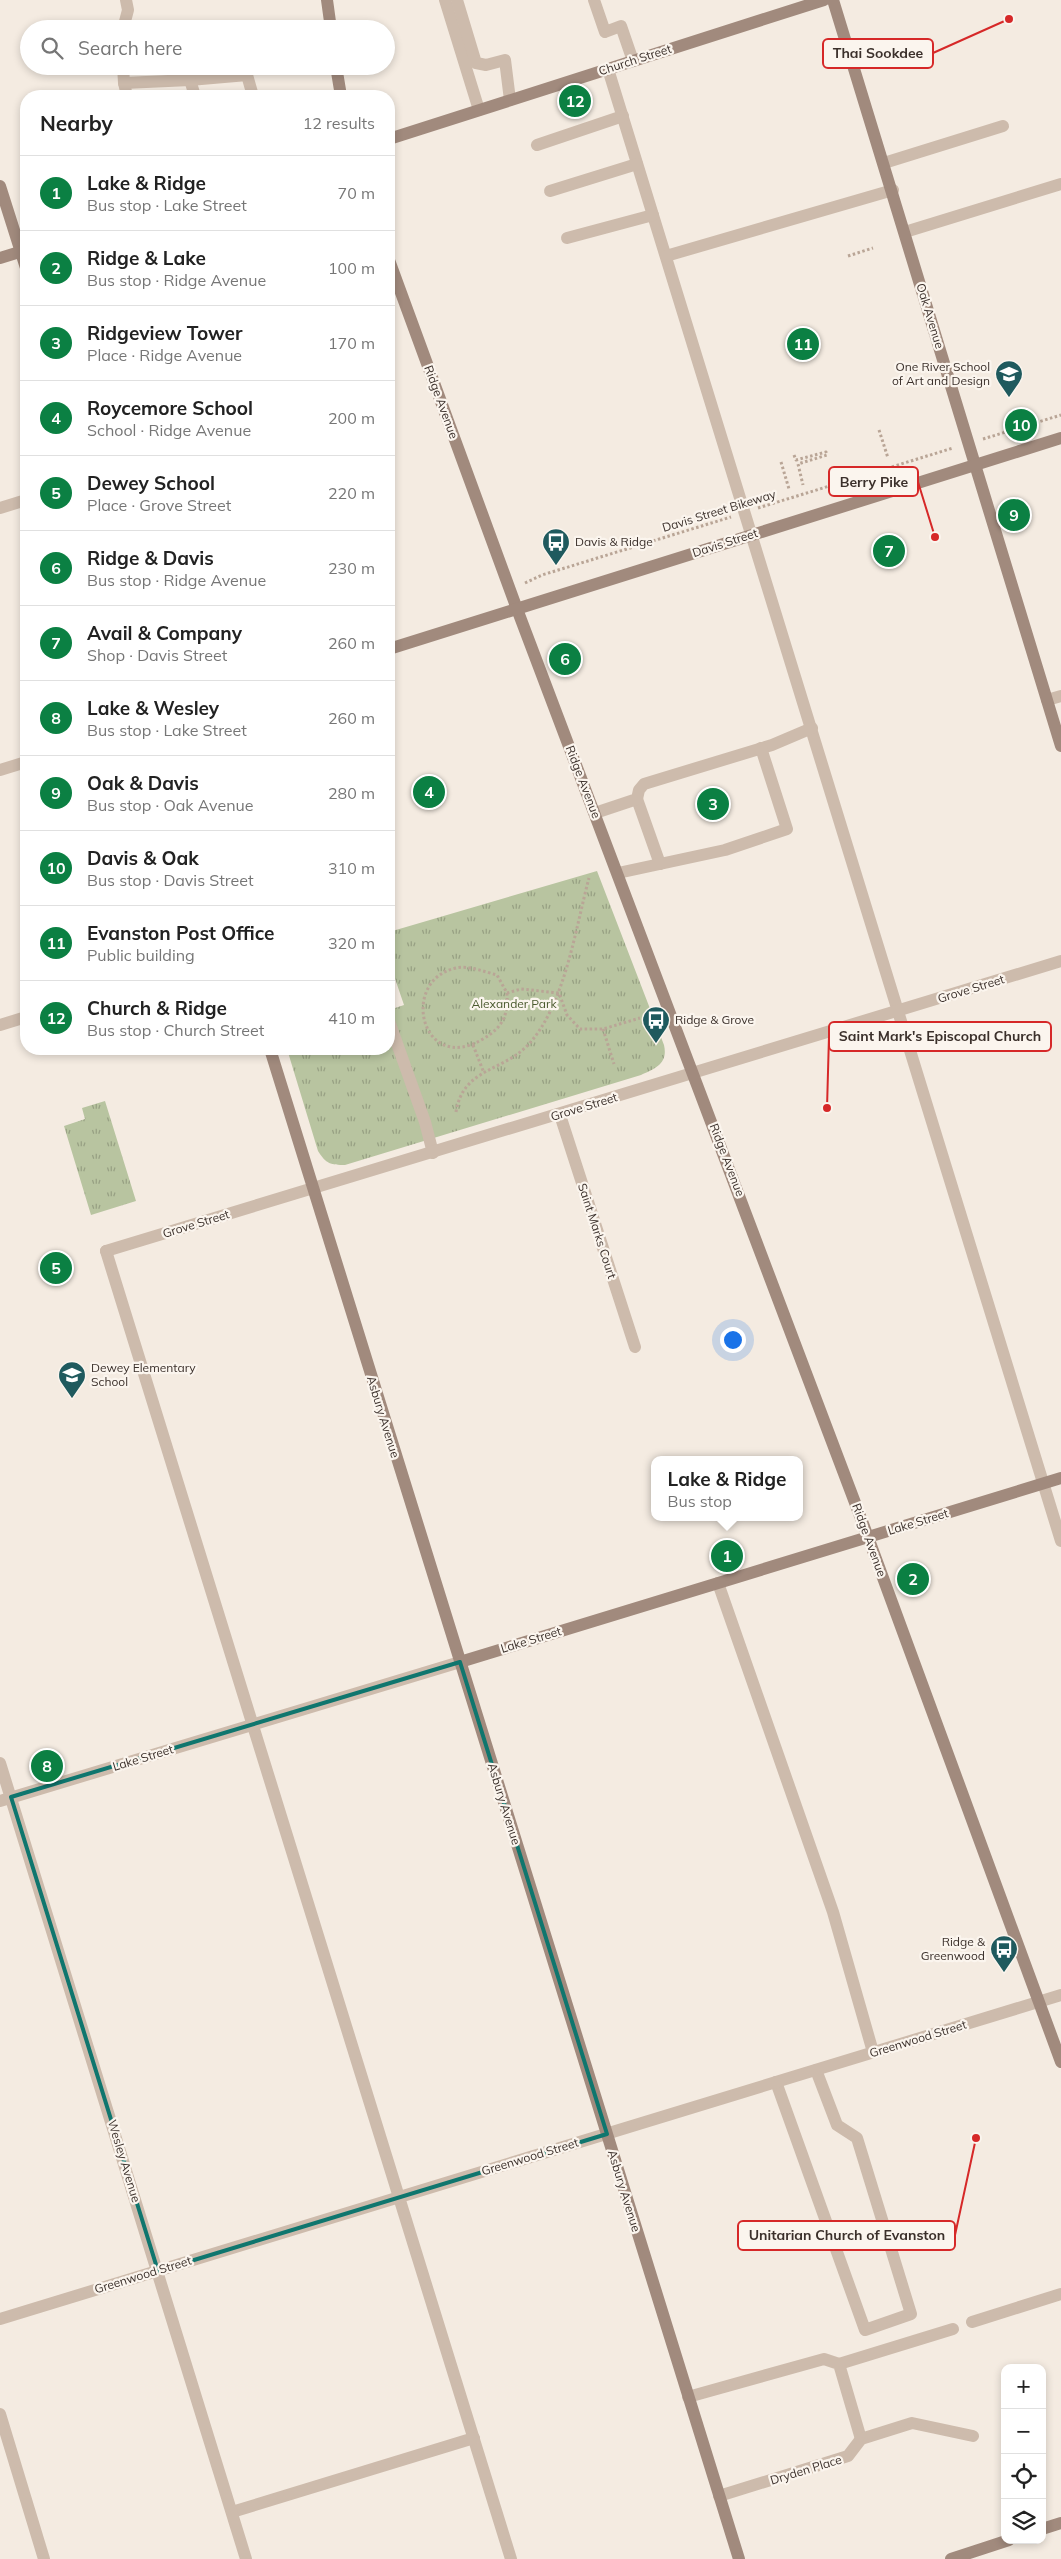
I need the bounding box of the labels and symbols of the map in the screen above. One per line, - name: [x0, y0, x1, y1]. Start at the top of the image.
- callout: Thai Sookdee: [823, 39, 933, 68]
- street label: Church Street: [597, 41, 673, 78]
- text: Thai Sookdee: [833, 44, 924, 62]
- pin: 12: [559, 82, 591, 120]
- street label: Oak Avenue: [913, 281, 948, 350]
- pin: 11: [787, 325, 819, 363]
- place label: One River School of Art and Design: [892, 359, 990, 388]
- school or university icon: One River School of Art and Design: [994, 359, 1024, 398]
- street label: Ridge Avenue: [421, 363, 462, 441]
- pin: 10: [1005, 406, 1037, 444]
- callout: Berry Pike: [829, 467, 918, 496]
- text: Berry Pike: [840, 473, 909, 491]
- street label: Davis Street Bikeway: [660, 486, 778, 535]
- pin: 9: [998, 496, 1030, 534]
- street label: Davis Street: [690, 525, 759, 560]
- bus stop icon: Davis & Ridge: [541, 527, 571, 566]
- pin: 7: [873, 532, 905, 570]
- place label: Davis & Ridge: [575, 534, 653, 549]
- pin: 6: [549, 640, 581, 678]
- street label: Ridge Avenue: [563, 743, 604, 820]
- pin: 4: [413, 773, 445, 811]
- pin: 3: [697, 785, 729, 823]
- street label: Grove Street: [936, 971, 1006, 1006]
- park label: Alexander Park: [471, 996, 557, 1011]
- bus stop icon: Ridge & Grove: [641, 1005, 671, 1044]
- place label: Ridge & Grove: [675, 1012, 754, 1027]
- callout: Saint Mark's Episcopal Church: [829, 1022, 1051, 1051]
- text: Saint Mark's Episcopal Church: [839, 1027, 1041, 1045]
- street label: Grove Street: [549, 1089, 619, 1124]
- street label: Ridge Avenue: [707, 1121, 748, 1198]
- street label: Saint Marks Court: [575, 1181, 620, 1280]
- street label: Grove Street: [161, 1206, 231, 1241]
- pin: 5: [40, 1249, 72, 1287]
- your location: [720, 1327, 746, 1353]
- school or university icon: Dewey Elementary School: [57, 1360, 87, 1399]
- place label: Dewey Elementary School: [91, 1360, 196, 1389]
- street label: Asbury Avenue: [364, 1374, 403, 1460]
- street label: Ridge Avenue: [849, 1501, 890, 1579]
- street label: Lake Street: [886, 1505, 950, 1538]
- pin: 1: [711, 1537, 743, 1575]
- pin: 2: [897, 1560, 929, 1598]
- street label: Lake Street: [499, 1623, 563, 1656]
- street label: Lake Street: [111, 1741, 175, 1774]
- pin: 8: [31, 1747, 63, 1785]
- street label: Asbury Avenue: [485, 1761, 524, 1847]
- place label: Ridge & Greenwood: [921, 1934, 986, 1963]
- bus stop icon: Ridge & Greenwood: [989, 1934, 1019, 1973]
- street label: Greenwood Street: [868, 2017, 968, 2060]
- street label: Wesley Avenue: [105, 2118, 144, 2204]
- street label: Greenwood Street: [480, 2135, 580, 2178]
- street label: Asbury Avenue: [605, 2148, 644, 2234]
- callout: Unitarian Church of Evanston: [738, 2221, 955, 2250]
- text: Unitarian Church of Evanston: [749, 2226, 945, 2244]
- street label: Greenwood Street: [93, 2253, 193, 2296]
- street label: Dryden Place: [768, 2452, 843, 2488]

